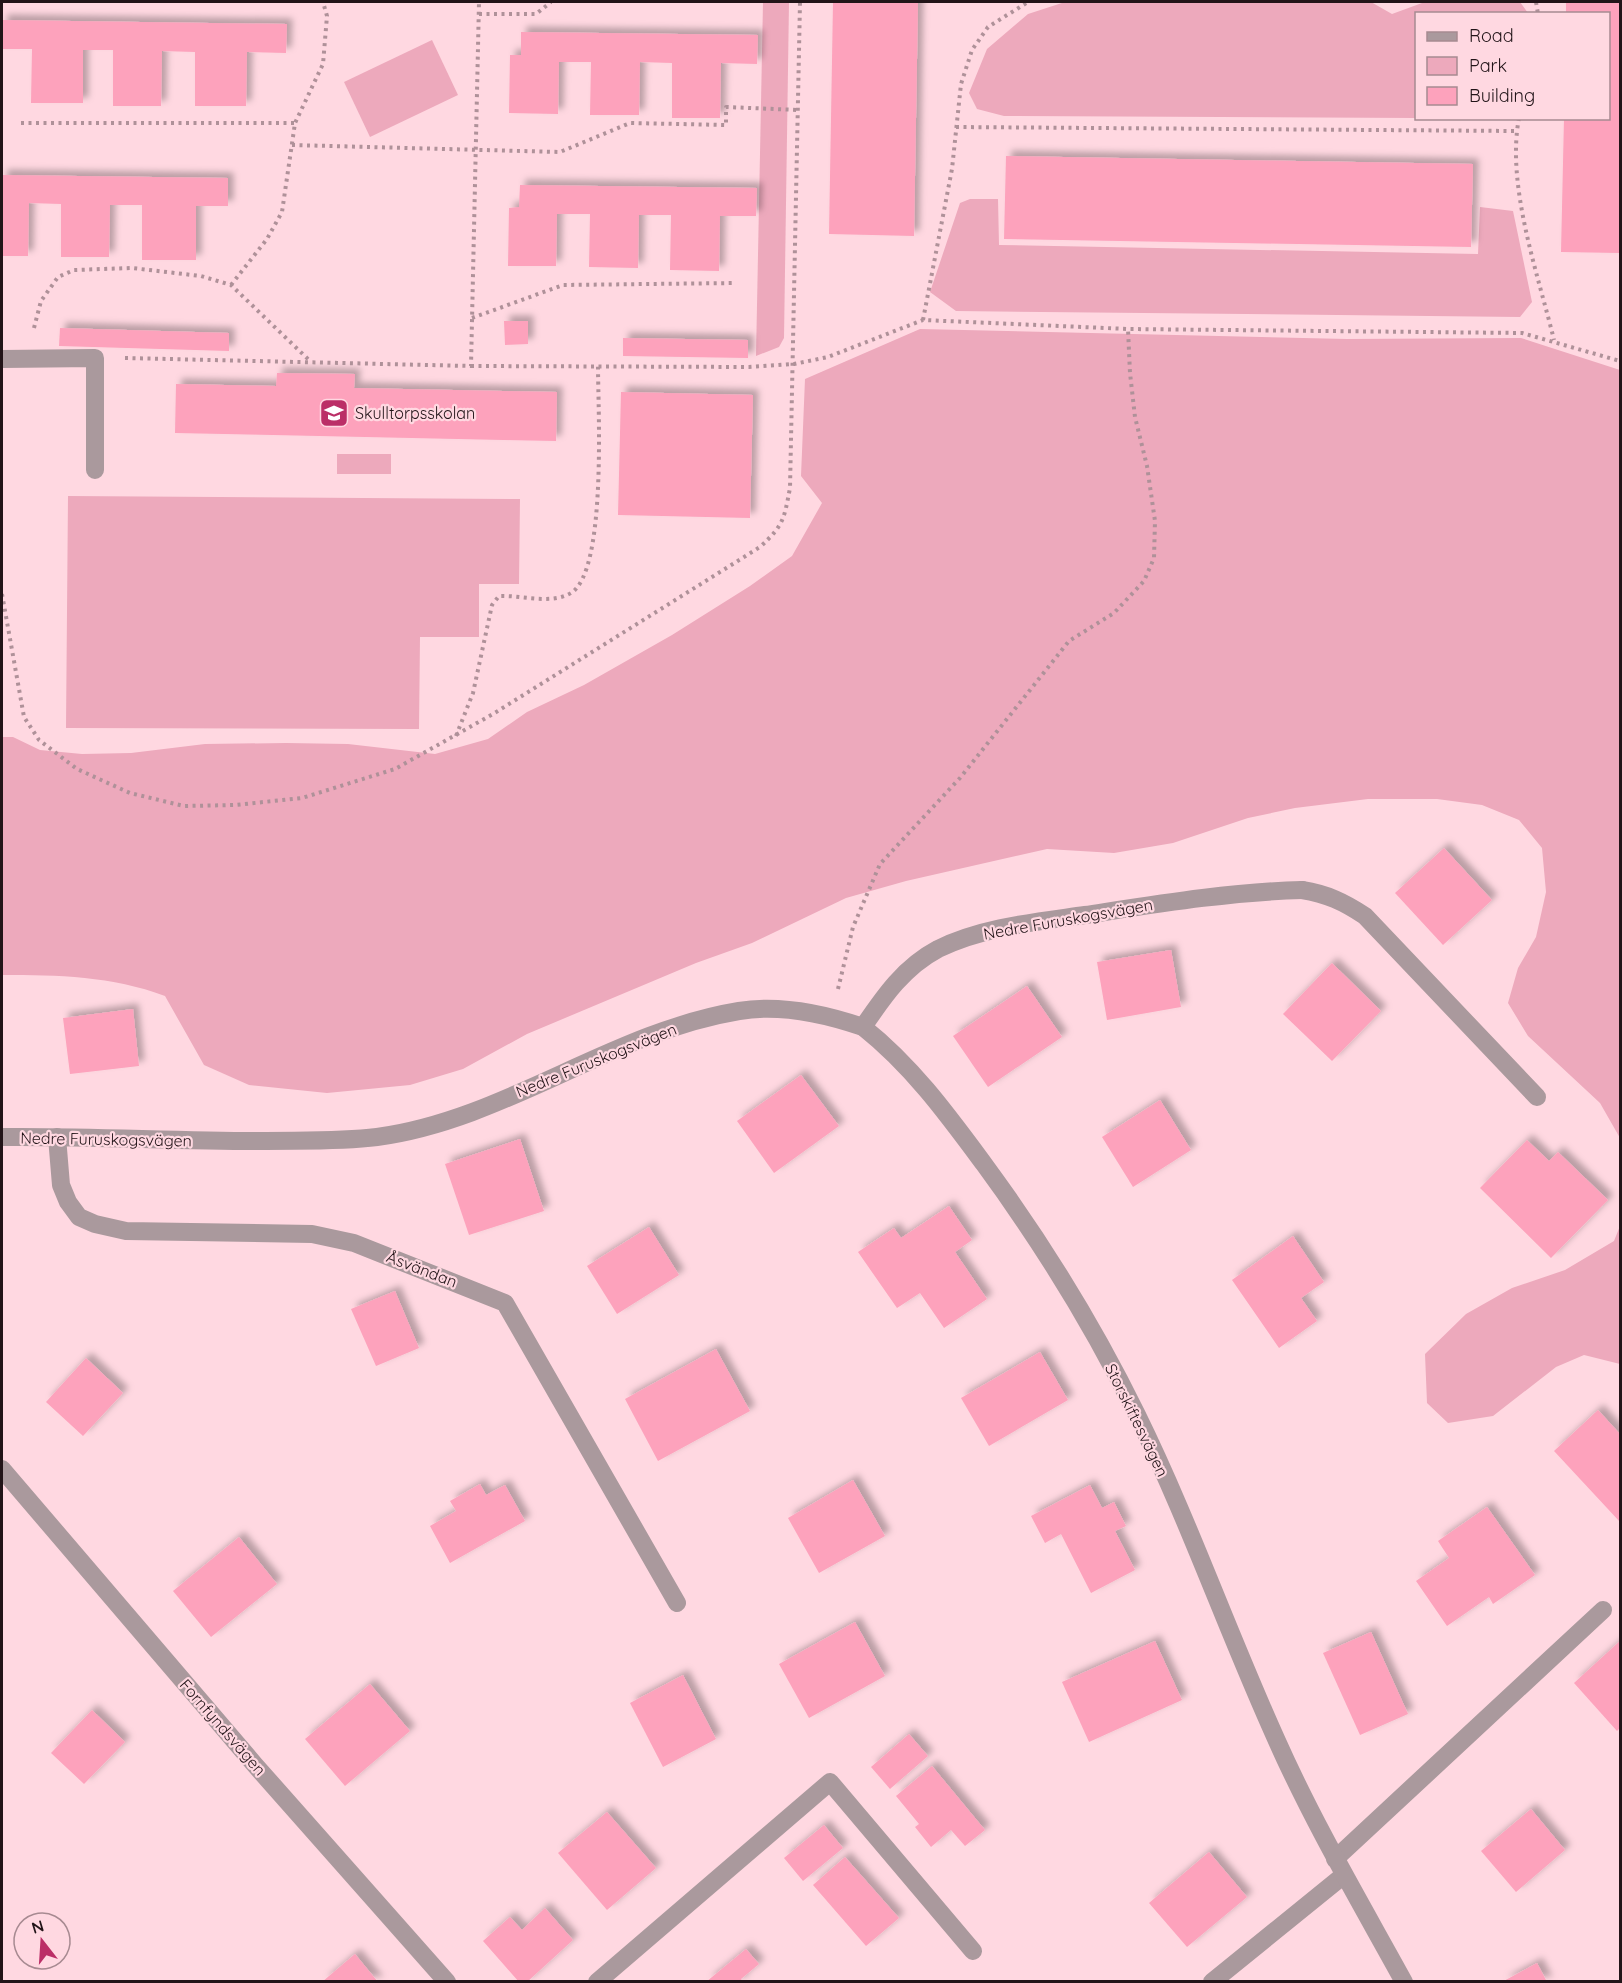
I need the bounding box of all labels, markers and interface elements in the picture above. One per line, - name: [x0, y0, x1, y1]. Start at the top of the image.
- legend: [1415, 12, 1610, 120]
- text: Road: [1469, 24, 1514, 47]
- text: Park: [1469, 54, 1507, 77]
- text: Building: [1469, 84, 1535, 107]
- school or university icon: Skulltorpsskolan: [318, 397, 350, 429]
- place label: Skulltorpsskolan: [355, 403, 475, 423]
- street label: Nedre Furuskogsvägen: [982, 894, 1154, 944]
- street label: Nedre Furuskogsvägen: [513, 1019, 679, 1101]
- street label: Nedre Furuskogsvägen: [20, 1128, 192, 1150]
- street label: Åsvändan: [384, 1246, 460, 1292]
- street label: Storskiftesvägen: [1101, 1360, 1173, 1480]
- street label: Fornfyndsvägen: [176, 1675, 270, 1779]
- north arrow: [12, 1911, 72, 1971]
- text: N: [29, 1915, 46, 1938]

